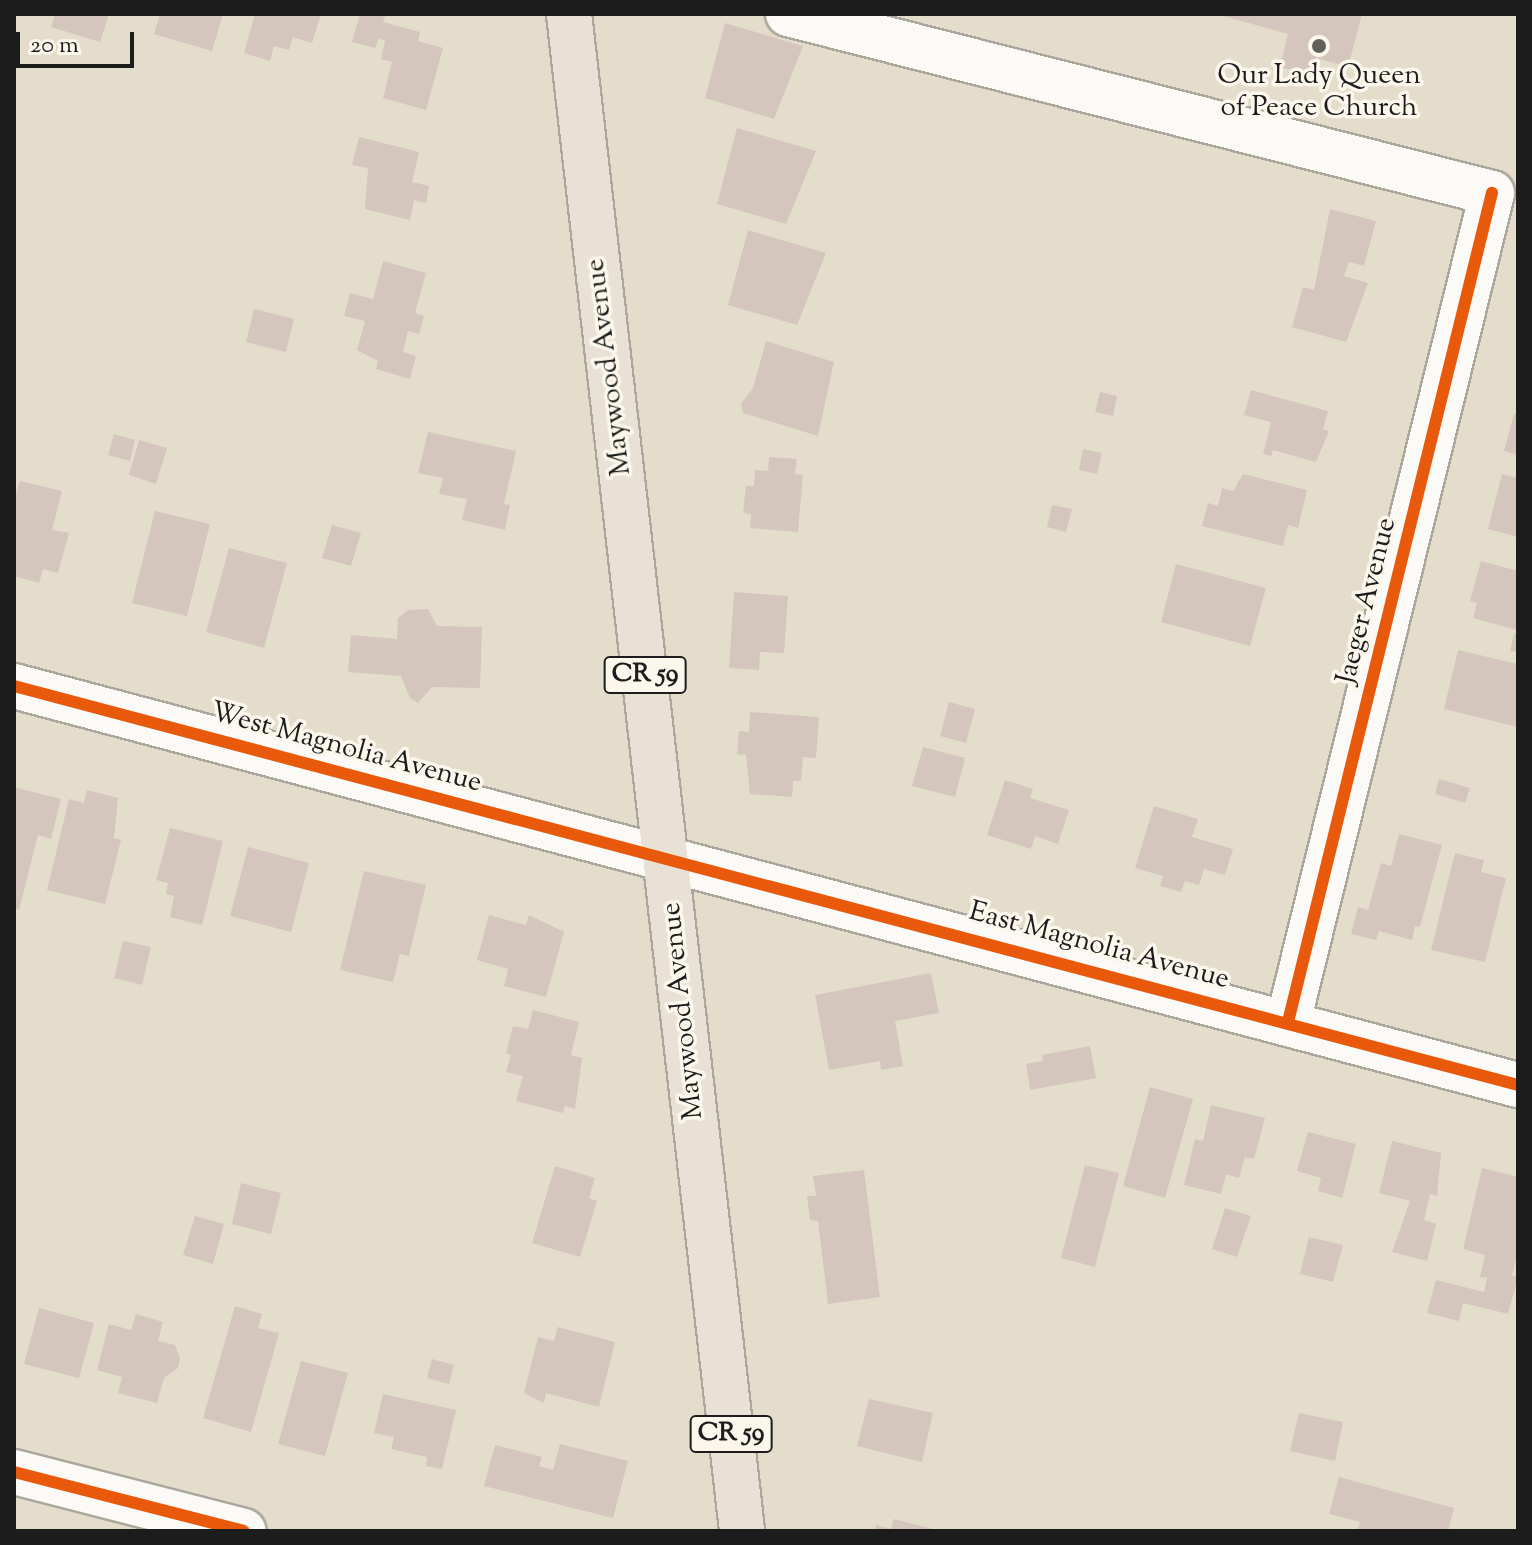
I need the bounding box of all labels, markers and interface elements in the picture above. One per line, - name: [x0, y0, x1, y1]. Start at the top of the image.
- scale bar: [20, 16, 138, 66]
- text: 20 m: [30, 29, 79, 63]
- marker: Our Lady Queen of Peace Church: [1310, 37, 1328, 55]
- place label: Our Lady Queen of Peace Church: [1217, 59, 1421, 125]
- street label: Maywood Avenue: [579, 257, 639, 477]
- street label: Jaeger Avenue: [1330, 514, 1404, 688]
- road number: CR 59: [603, 653, 687, 697]
- street label: West Magnolia Avenue: [207, 696, 485, 800]
- street label: East Magnolia Avenue: [965, 895, 1233, 997]
- street label: Maywood Avenue: [655, 901, 711, 1121]
- road number: CR 59: [689, 1412, 773, 1456]

